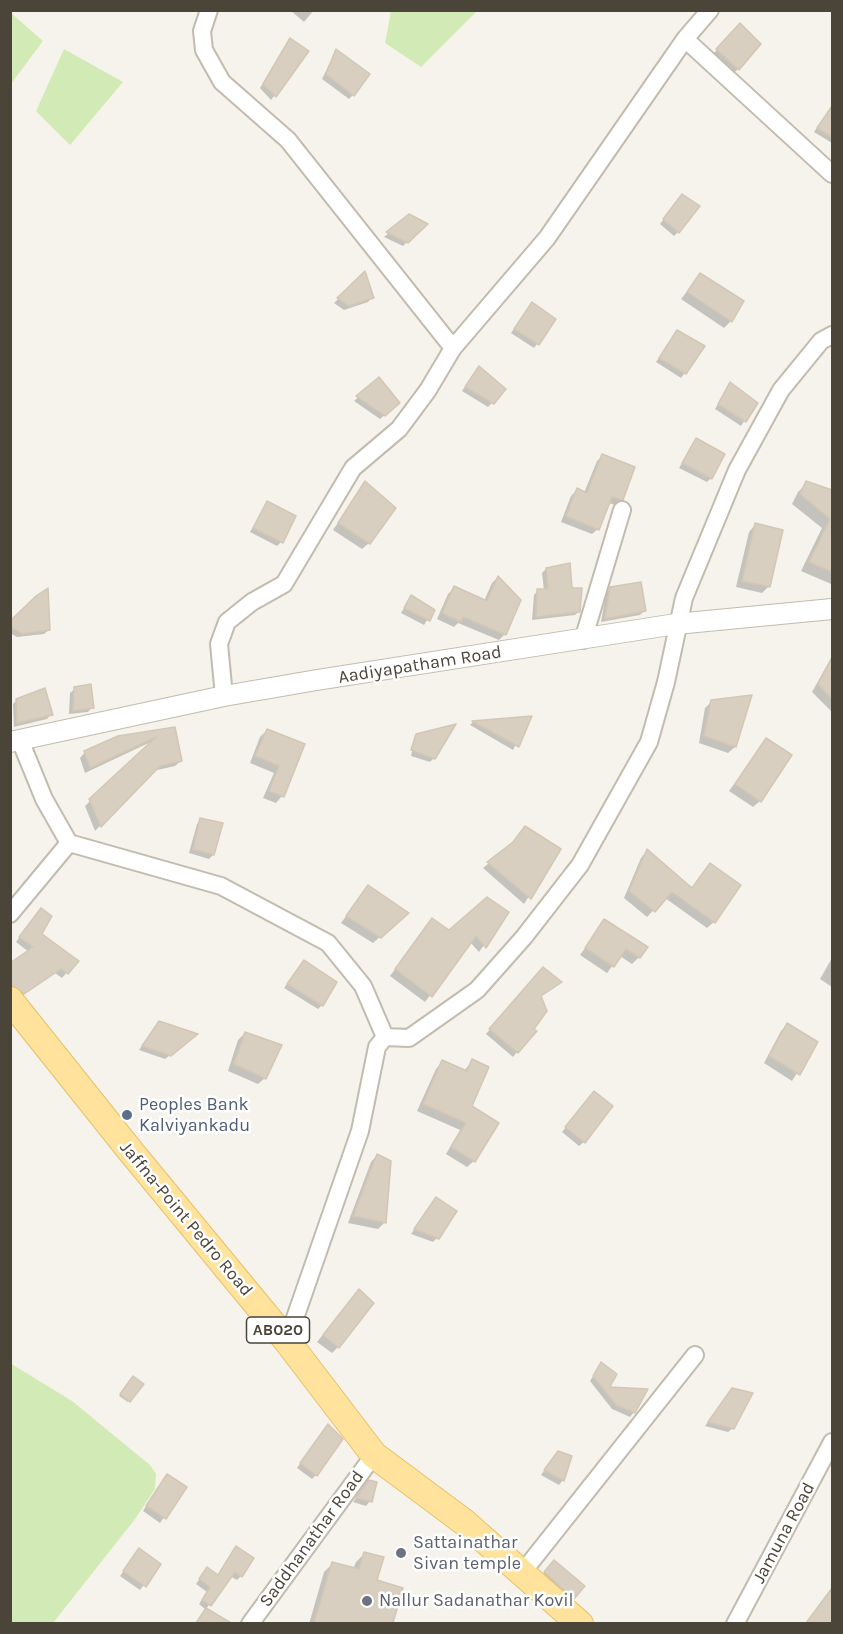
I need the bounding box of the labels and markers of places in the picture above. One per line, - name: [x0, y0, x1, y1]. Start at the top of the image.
- place label: Peoples Bank Kalviyankadu: [139, 1094, 250, 1136]
- marker: Peoples Bank Kalviyankadu: [120, 1108, 134, 1122]
- place label: Sattainathar Sivan temple: [413, 1532, 521, 1574]
- marker: Sattainathar Sivan temple: [394, 1546, 408, 1560]
- place label: Nallur Sadanathar Kovil: [379, 1590, 574, 1612]
- marker: Nallur Sadanathar Kovil: [360, 1594, 374, 1608]

